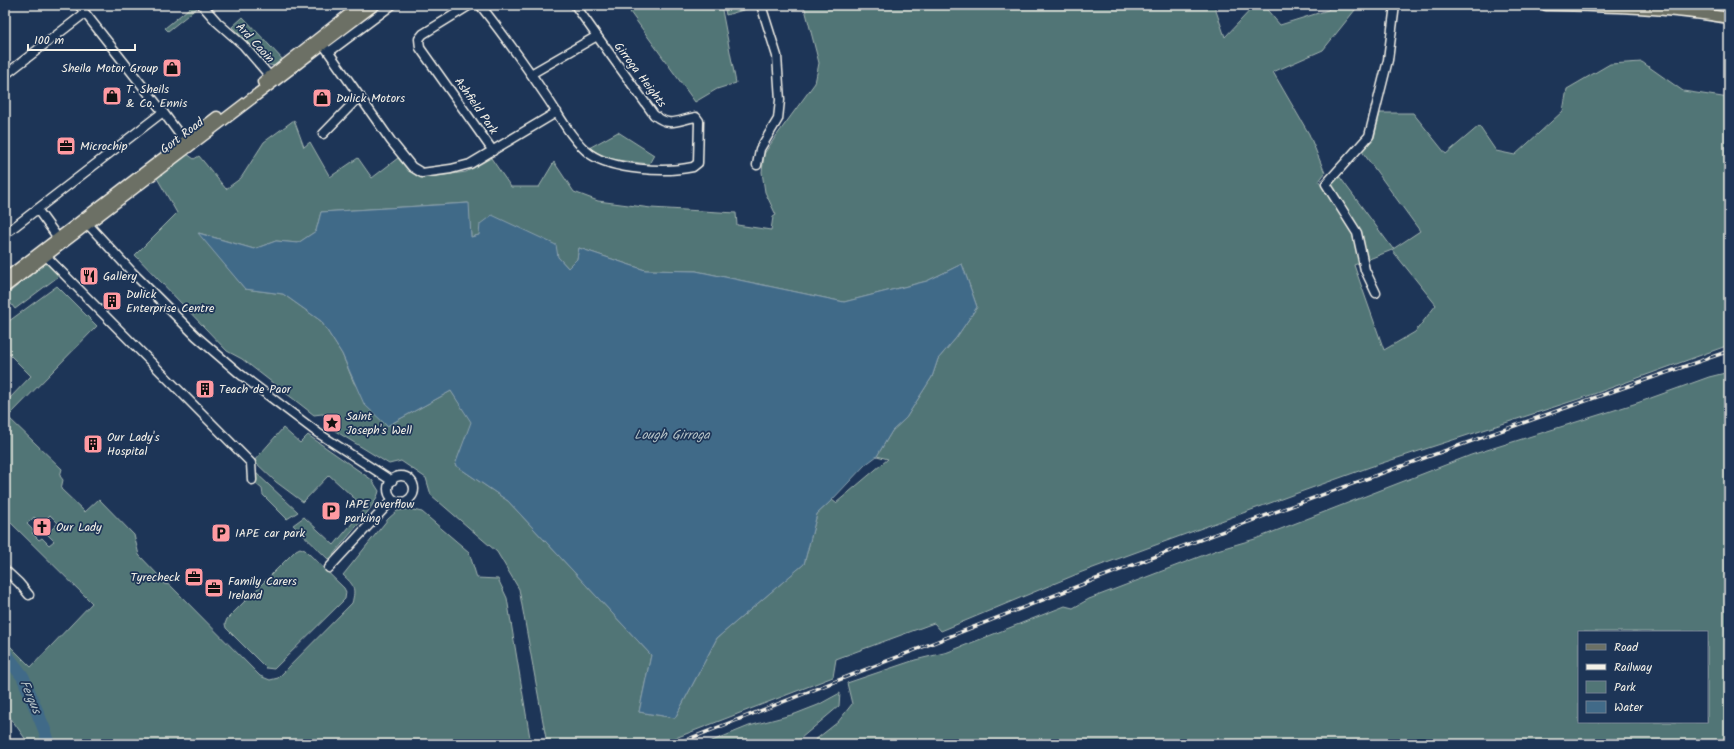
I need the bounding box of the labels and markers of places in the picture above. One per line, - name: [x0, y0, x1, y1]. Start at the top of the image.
- shop icon: Sheila Motor Group: [161, 57, 183, 79]
- place label: Sheila Motor Group: [62, 59, 158, 78]
- place label: T. Sheils & Co. Ennis: [126, 80, 187, 113]
- shop icon: T. Sheils & Co. Ennis: [101, 85, 123, 107]
- shop icon: Dulick Motors: [311, 87, 333, 109]
- place label: Dulick Motors: [336, 89, 405, 108]
- office icon: Microchip: [55, 135, 77, 157]
- place label: Microchip: [80, 137, 128, 156]
- restaurant icon: Gallery: [78, 265, 100, 287]
- place label: Gallery: [103, 267, 137, 286]
- place label: Dulick Enterprise Centre: [126, 285, 215, 318]
- building icon: Dulick Enterprise Centre: [101, 290, 123, 312]
- building icon: Teach de Paor: [194, 378, 216, 400]
- place label: Teach de Paor: [219, 380, 292, 399]
- place label: Saint Joseph's Well: [346, 407, 412, 440]
- place icon: Saint Joseph's Well: [321, 412, 343, 434]
- place label: Our Lady's Hospital: [107, 428, 160, 461]
- building icon: Our Lady's Hospital: [82, 433, 104, 455]
- place label: IAPE overflow parking: [344, 495, 415, 528]
- parking icon: IAPE overflow parking: [320, 500, 342, 522]
- church icon: Our Lady: [31, 516, 53, 538]
- place label: Our Lady: [56, 518, 102, 537]
- parking icon: IAPE car park: [210, 522, 232, 544]
- place label: IAPE car park: [235, 524, 305, 543]
- office icon: Tyrecheck: [183, 566, 205, 588]
- place label: Tyrecheck: [130, 568, 180, 587]
- place label: Family Carers Ireland: [228, 572, 297, 605]
- office icon: Family Carers Ireland: [203, 577, 225, 599]

